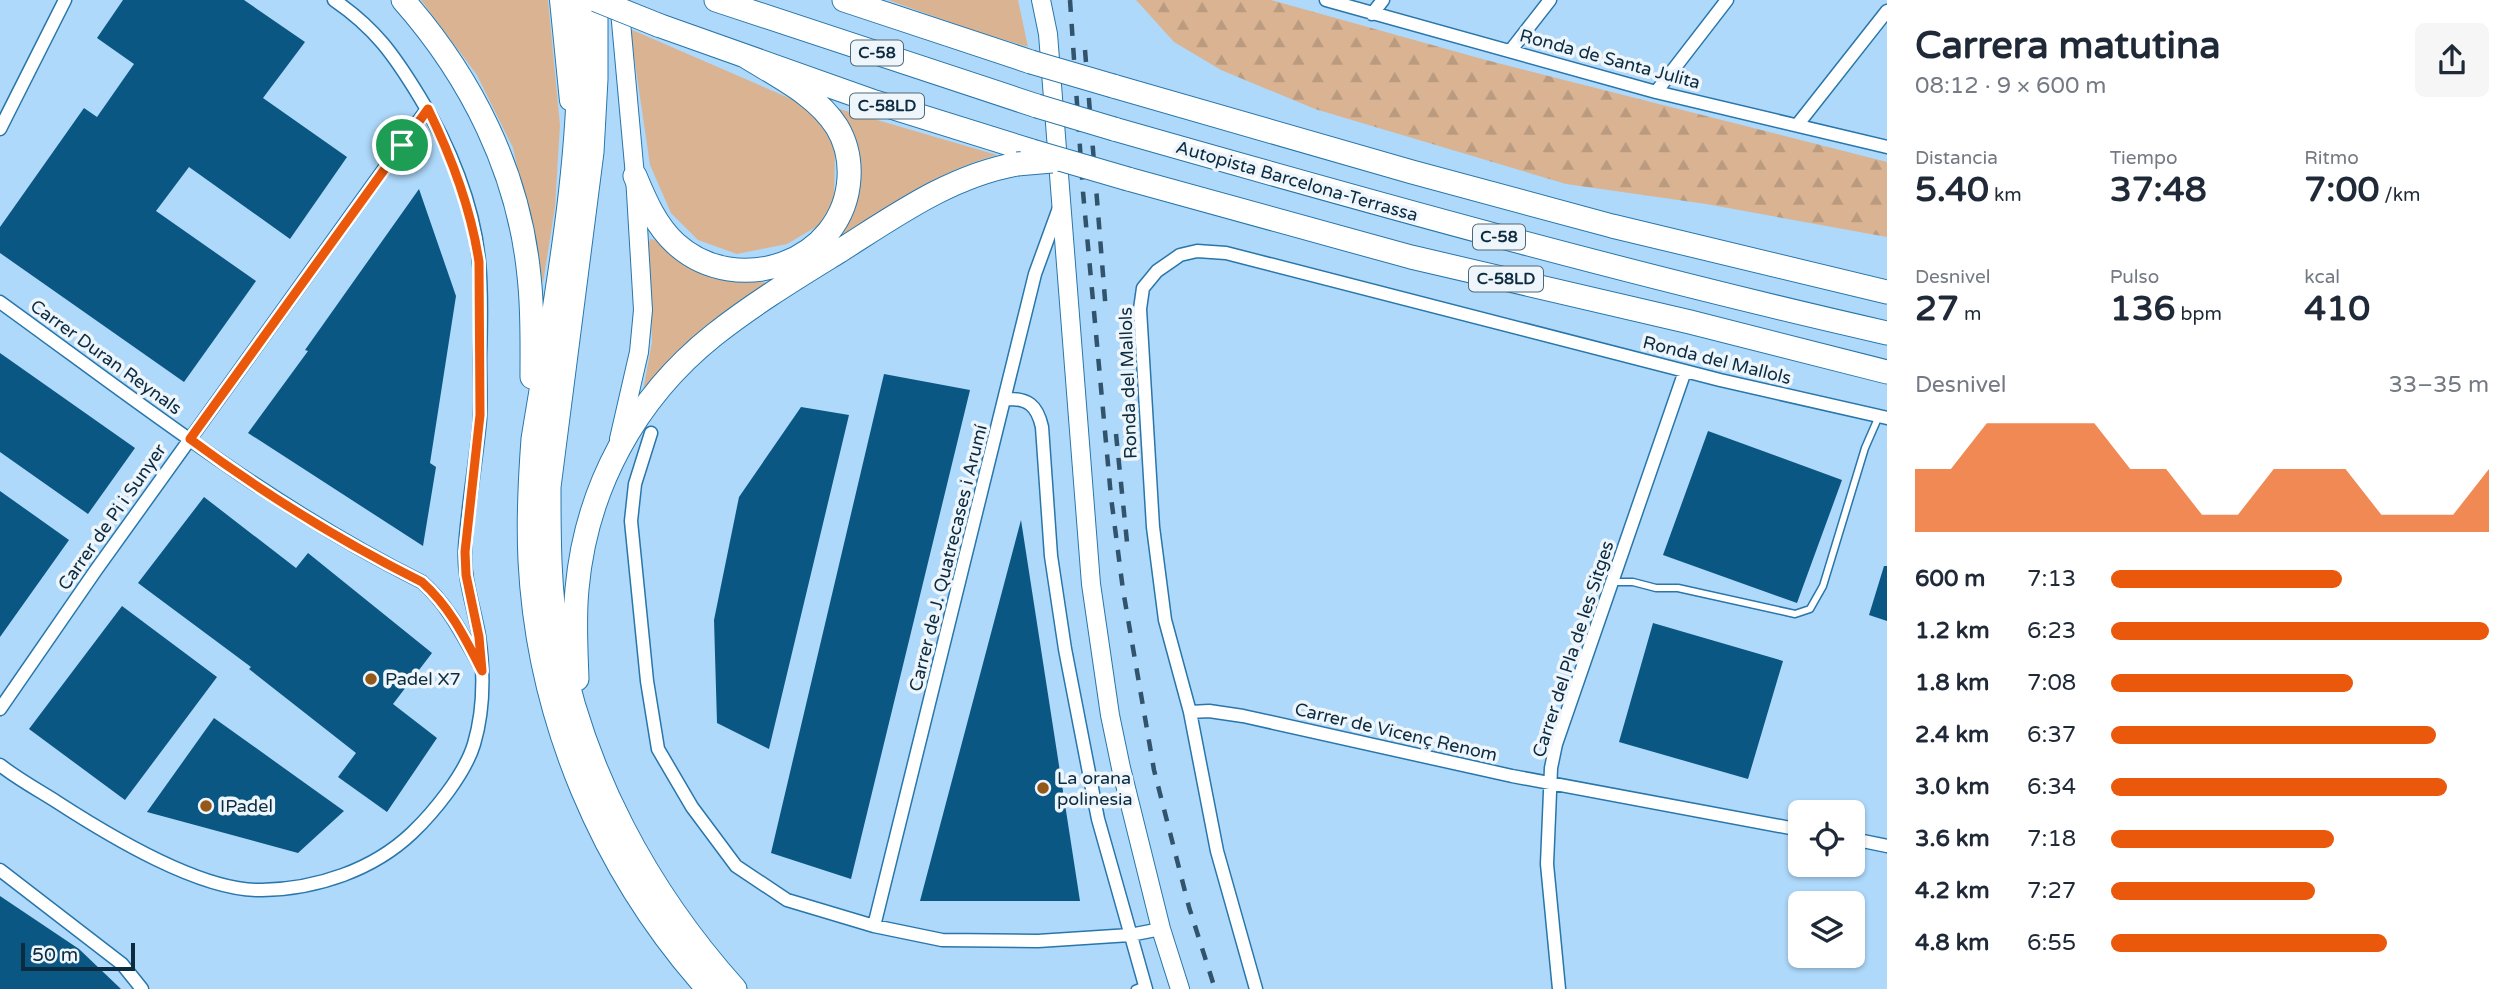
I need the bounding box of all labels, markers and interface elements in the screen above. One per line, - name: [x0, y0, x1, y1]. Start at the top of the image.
- text: Carrera matutina: [1915, 23, 2221, 69]
- button: share: [2415, 23, 2489, 97]
- street label: Ronda de Santa Julita: [1517, 24, 1703, 94]
- road number: C-58: [851, 40, 903, 66]
- text: 08:12 · 9 × 600 m: [1915, 72, 2106, 100]
- road number: C-58LD: [850, 94, 924, 118]
- pin: [372, 115, 432, 175]
- icon: arrive: [383, 126, 421, 164]
- street label: Autopista Barcelona-Terrassa: [1173, 136, 1421, 226]
- text: Distancia: [1915, 147, 1998, 169]
- text: Tiempo: [2110, 147, 2178, 169]
- text: Ritmo: [2304, 147, 2359, 169]
- text: 5.40: [1915, 169, 1989, 211]
- text: 37:48: [2110, 169, 2207, 211]
- text: 7:00: [2304, 169, 2379, 211]
- text: km: [1989, 184, 2022, 206]
- text: /km: [2379, 184, 2421, 206]
- road number: C-58: [1473, 224, 1525, 249]
- road number: C-58LD: [1469, 266, 1543, 292]
- text: Desnivel: [1915, 266, 1991, 288]
- text: Pulso: [2110, 266, 2159, 288]
- text: kcal: [2304, 266, 2340, 288]
- text: 27: [1915, 288, 1959, 330]
- text: 136: [2110, 288, 2176, 330]
- text: 410: [2304, 288, 2370, 330]
- street label: Carrer Duran Reynals: [26, 295, 186, 419]
- text: m: [1959, 303, 1981, 325]
- text: bpm: [2176, 303, 2222, 325]
- street label: Ronda del Mallols: [1114, 307, 1142, 459]
- street label: Ronda del Mallols: [1641, 331, 1793, 389]
- text: Desnivel: [1915, 371, 2006, 399]
- text: 33–35 m: [2388, 371, 2489, 399]
- street label: Carrer de J. Quatrecases i Arumí: [904, 422, 992, 694]
- street label: Carrer de Pi i Sunyer: [53, 439, 171, 594]
- street label: Carrer del Pla de les Sitges: [1528, 538, 1618, 760]
- text: 600 m: [1915, 565, 1985, 593]
- text: 7:13: [2027, 565, 2076, 593]
- text: 1.2 km: [1915, 617, 1990, 645]
- text: 6:23: [2027, 617, 2076, 645]
- place label: Padel X7: [385, 668, 461, 690]
- text: 1.8 km: [1915, 669, 1989, 697]
- text: 7:08: [2027, 669, 2076, 697]
- marker: Padel X7: [363, 671, 379, 687]
- street label: Carrer de Vicenç Renom: [1293, 698, 1499, 766]
- text: 2.4 km: [1915, 721, 1989, 749]
- text: 6:37: [2027, 721, 2076, 749]
- place label: La orana polinesia: [1057, 767, 1133, 810]
- text: 3.0 km: [1915, 773, 1990, 801]
- text: 6:34: [2027, 773, 2076, 801]
- marker: La orana polinesia: [1035, 780, 1051, 796]
- place label: IPadel: [220, 795, 273, 817]
- marker: IPadel: [198, 798, 214, 814]
- map controls: [1788, 800, 1865, 968]
- button: locate: [1788, 800, 1865, 877]
- text: 3.6 km: [1915, 825, 1990, 853]
- text: 7:18: [2027, 825, 2076, 853]
- text: 4.2 km: [1915, 877, 1990, 905]
- text: 7:27: [2027, 877, 2076, 905]
- button: layers: [1788, 891, 1865, 968]
- text: 4.8 km: [1915, 929, 1989, 957]
- text: 6:55: [2027, 929, 2076, 957]
- scale bar: [21, 940, 135, 972]
- text: 50 m: [32, 944, 78, 966]

